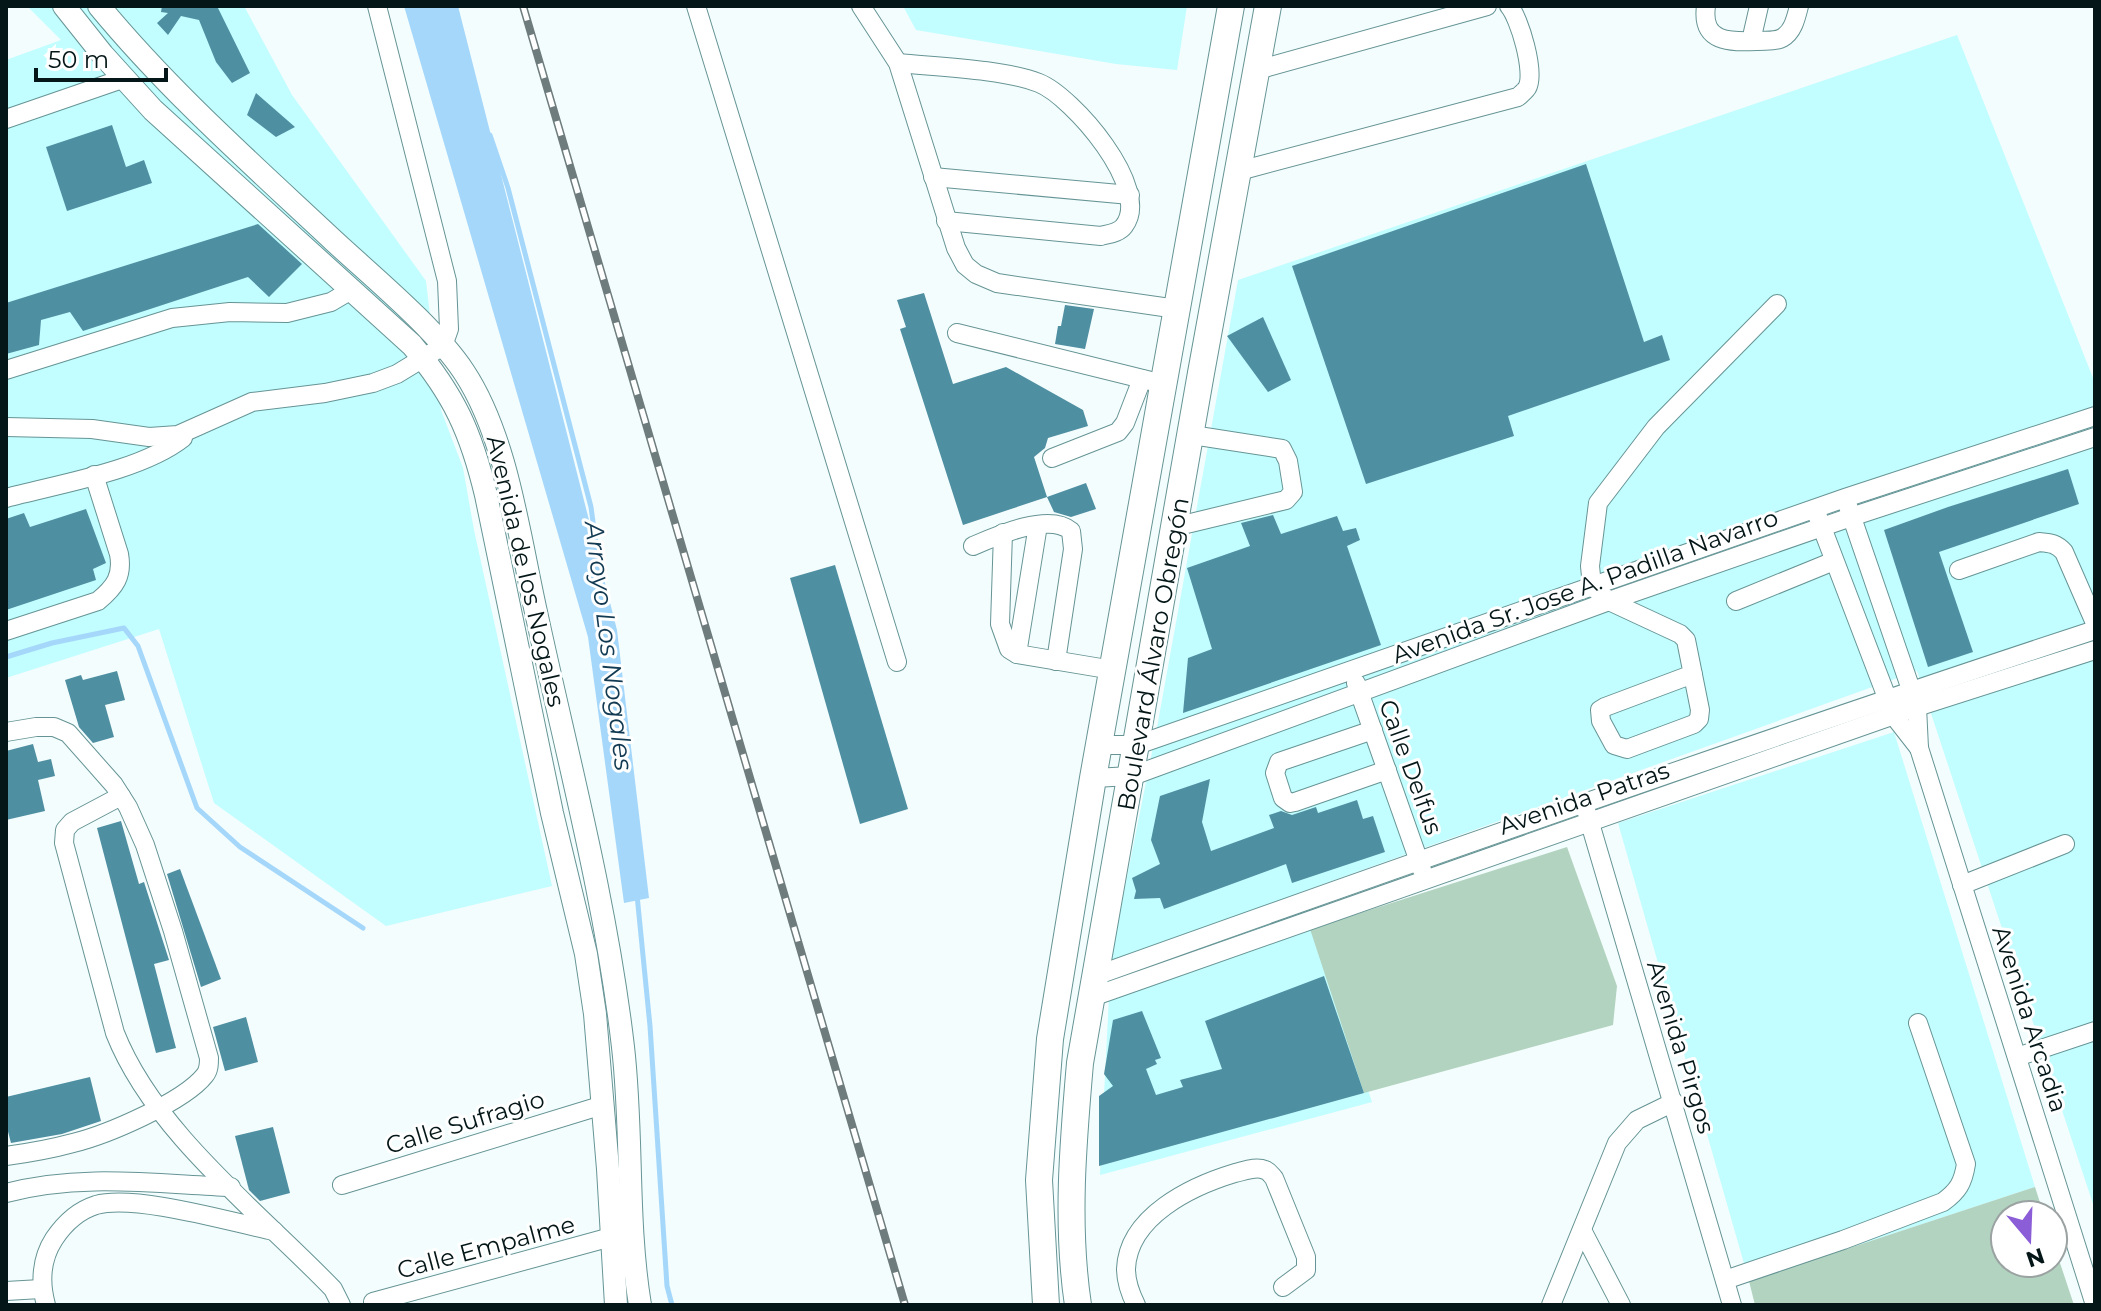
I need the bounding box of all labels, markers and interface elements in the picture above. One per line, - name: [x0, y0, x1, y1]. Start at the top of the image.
- scale bar: [36, 32, 166, 82]
- text: 50 m: [48, 45, 109, 74]
- street label: Avenida de los Nogales: [481, 433, 571, 709]
- street label: Boulevard Álvaro Obregón: [1111, 495, 1195, 813]
- street label: Avenida Sr. Jose A. Padilla Navarro: [1388, 502, 1782, 670]
- water label: Arroyo Los Nogales: [578, 518, 640, 773]
- street label: Calle Delfus: [1373, 696, 1449, 838]
- street label: Avenida Patras: [1495, 755, 1673, 841]
- street label: Avenida Arcadia: [1986, 922, 2074, 1116]
- street label: Avenida Pirgos: [1641, 957, 1721, 1137]
- street label: Calle Sufragio: [382, 1084, 548, 1160]
- north arrow: [1989, 1199, 2069, 1279]
- street label: Calle Empalme: [394, 1209, 578, 1285]
- text: N: [2023, 1242, 2048, 1273]

